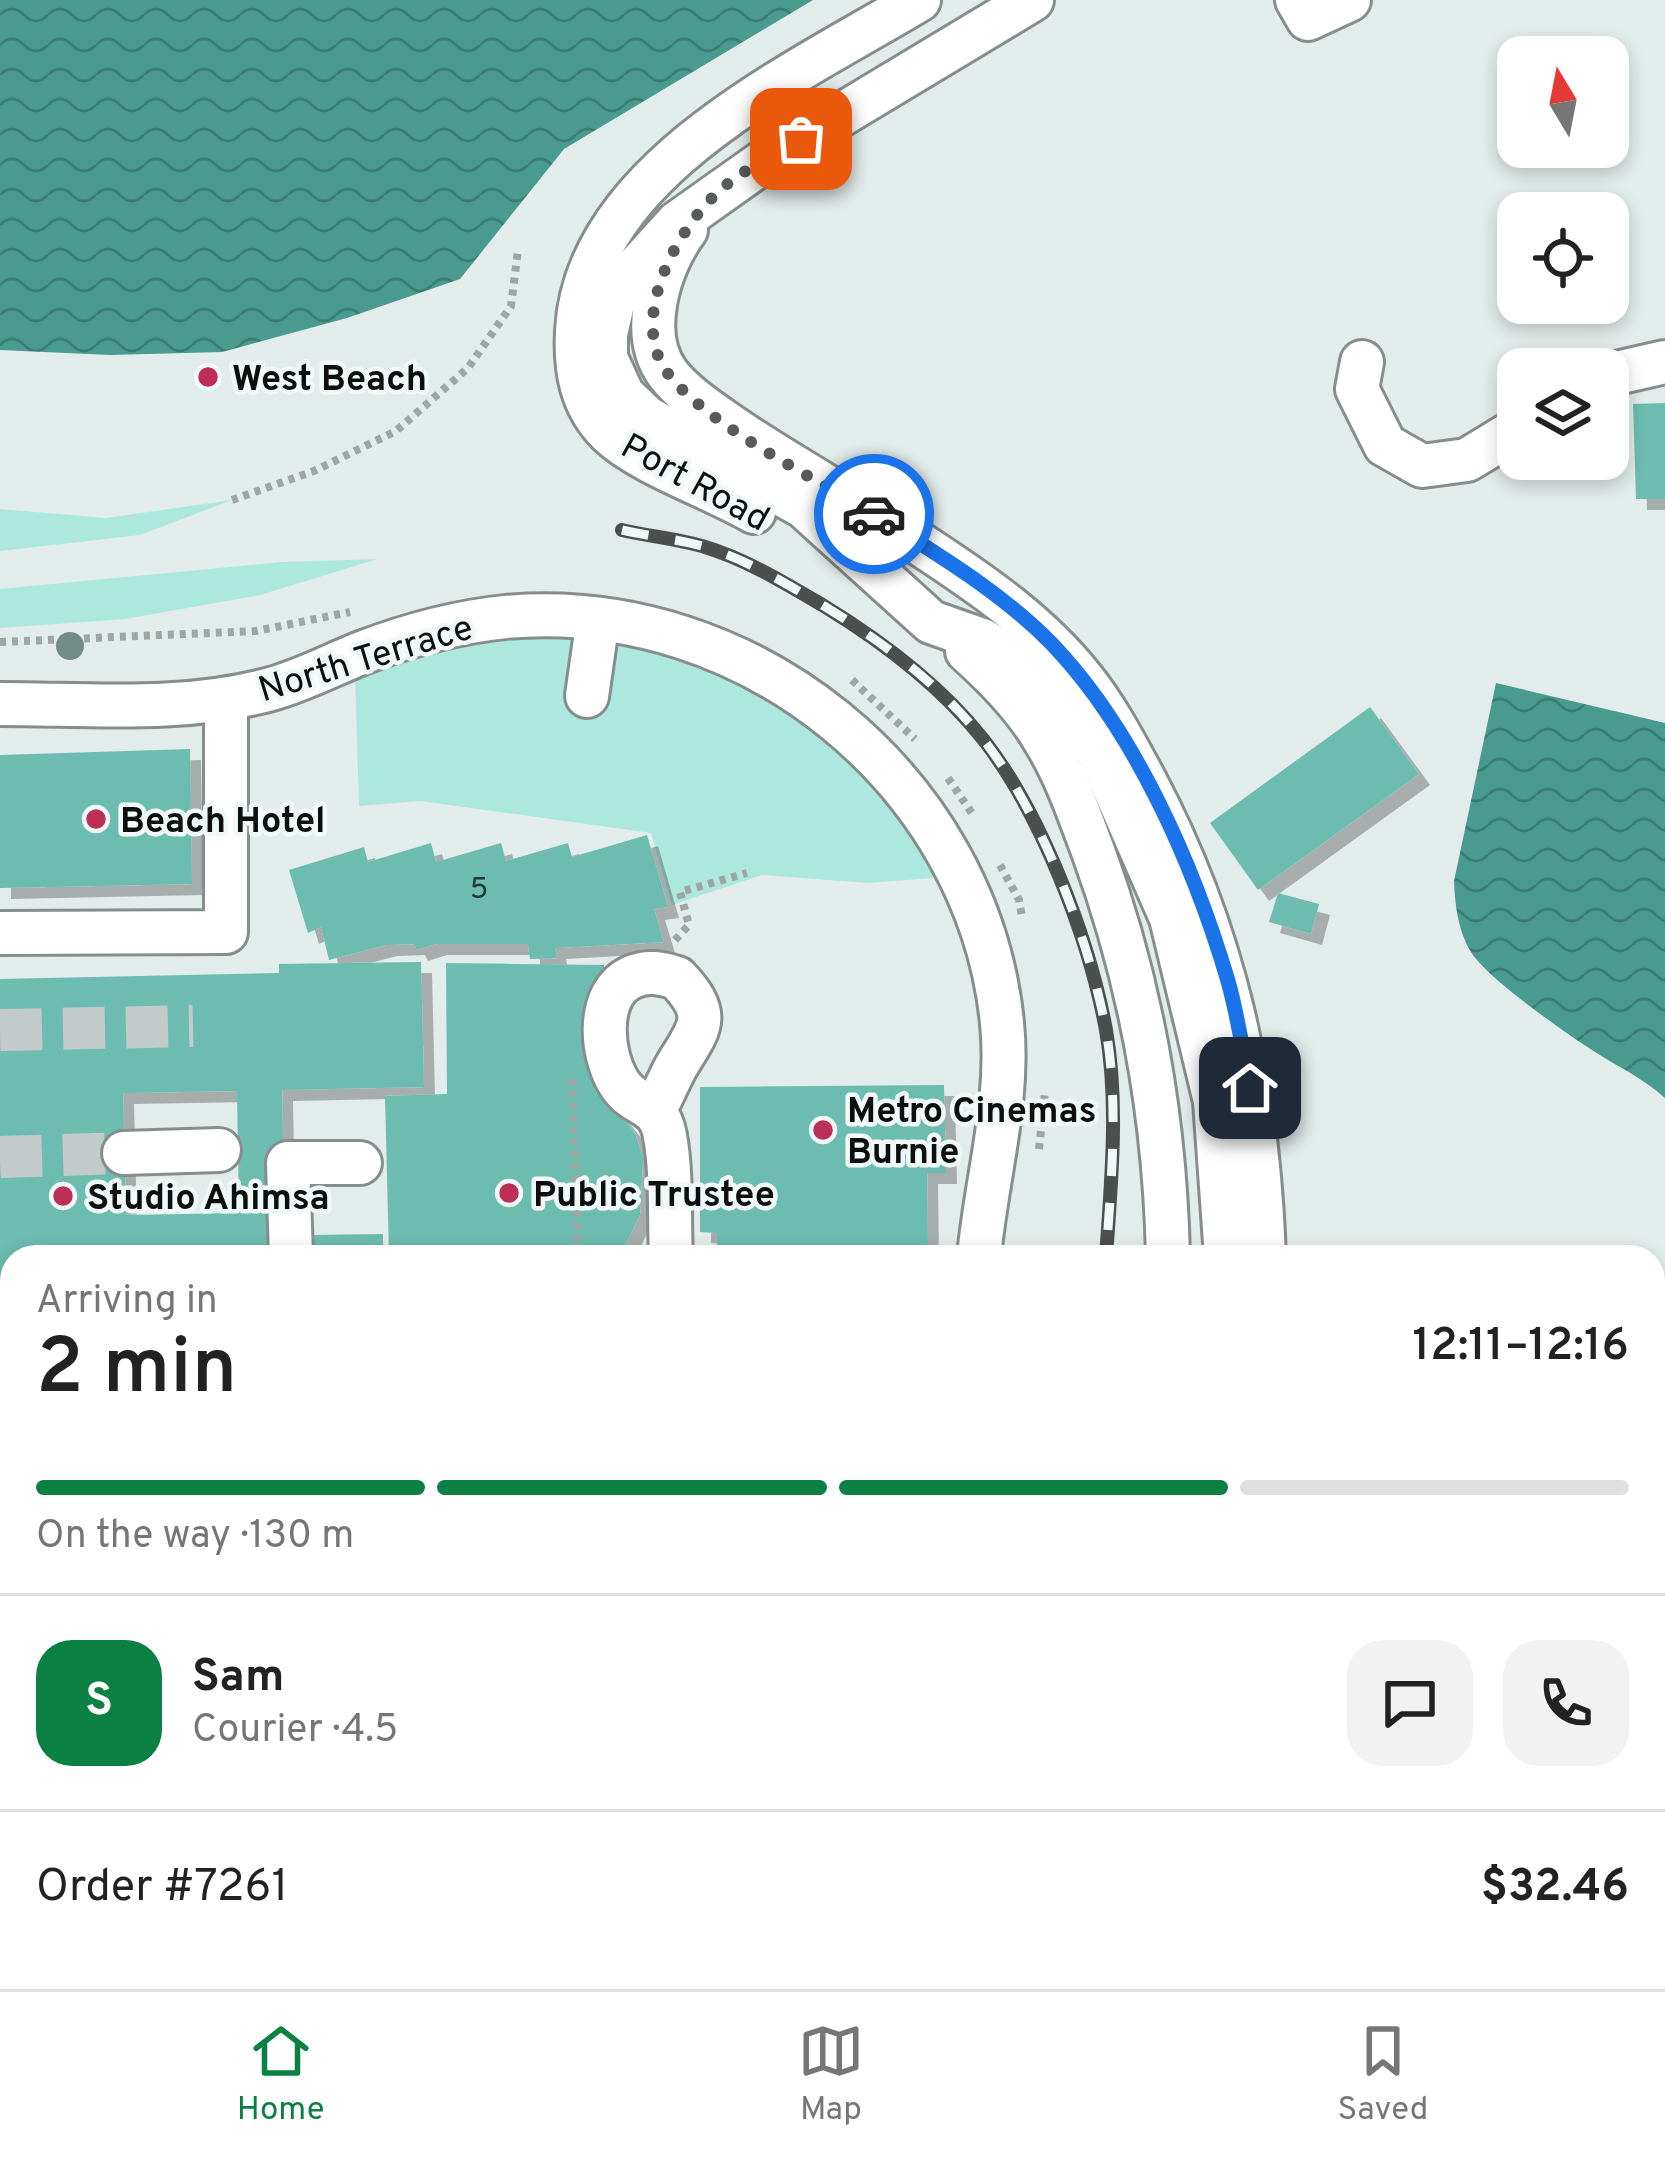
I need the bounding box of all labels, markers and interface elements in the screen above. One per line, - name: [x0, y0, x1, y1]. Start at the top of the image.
- north arrow: [1497, 36, 1629, 168]
- map controls: [1497, 36, 1629, 480]
- pin: [750, 88, 852, 190]
- icon: bag: [768, 106, 834, 172]
- button: locate: [1497, 192, 1629, 324]
- button: layers: [1497, 348, 1629, 480]
- place label: West Beach: [232, 358, 427, 404]
- marker: West Beach: [195, 364, 221, 390]
- street label: Port Road: [612, 425, 776, 544]
- courier: [814, 454, 934, 574]
- icon: car: [841, 481, 907, 547]
- street label: North Terrace: [253, 606, 479, 715]
- place label: Beach Hotel: [120, 800, 325, 846]
- marker: Beach Hotel: [83, 806, 109, 832]
- house number: 5: [470, 872, 488, 909]
- pin: [1199, 1037, 1301, 1139]
- icon: home: [1217, 1055, 1283, 1121]
- place label: Metro Cinemas Burnie: [847, 1090, 1096, 1177]
- marker: Metro Cinemas Burnie: [810, 1117, 836, 1143]
- place label: Public Trustee: [533, 1174, 775, 1220]
- place label: Studio Ahimsa: [87, 1177, 330, 1223]
- marker: Public Trustee: [496, 1180, 522, 1206]
- marker: Studio Ahimsa: [50, 1183, 76, 1209]
- text: Arriving in: [36, 1278, 218, 1327]
- text: 12:11–12:16: [1413, 1319, 1629, 1376]
- text: 2 min: [36, 1322, 237, 1421]
- text: On the way · 130 m: [36, 1513, 354, 1562]
- button: chat: [1347, 1640, 1473, 1766]
- button: phone: [1503, 1640, 1629, 1766]
- text: Sam: [192, 1650, 284, 1707]
- text: S: [85, 1674, 113, 1731]
- text: Courier · 4.5: [192, 1707, 398, 1756]
- text: Order #7261: [36, 1860, 288, 1917]
- text: $32.46: [1481, 1860, 1629, 1917]
- tab: Home: [237, 2018, 324, 2132]
- tab: Map: [798, 2018, 864, 2132]
- tab: Saved: [1338, 2018, 1428, 2132]

